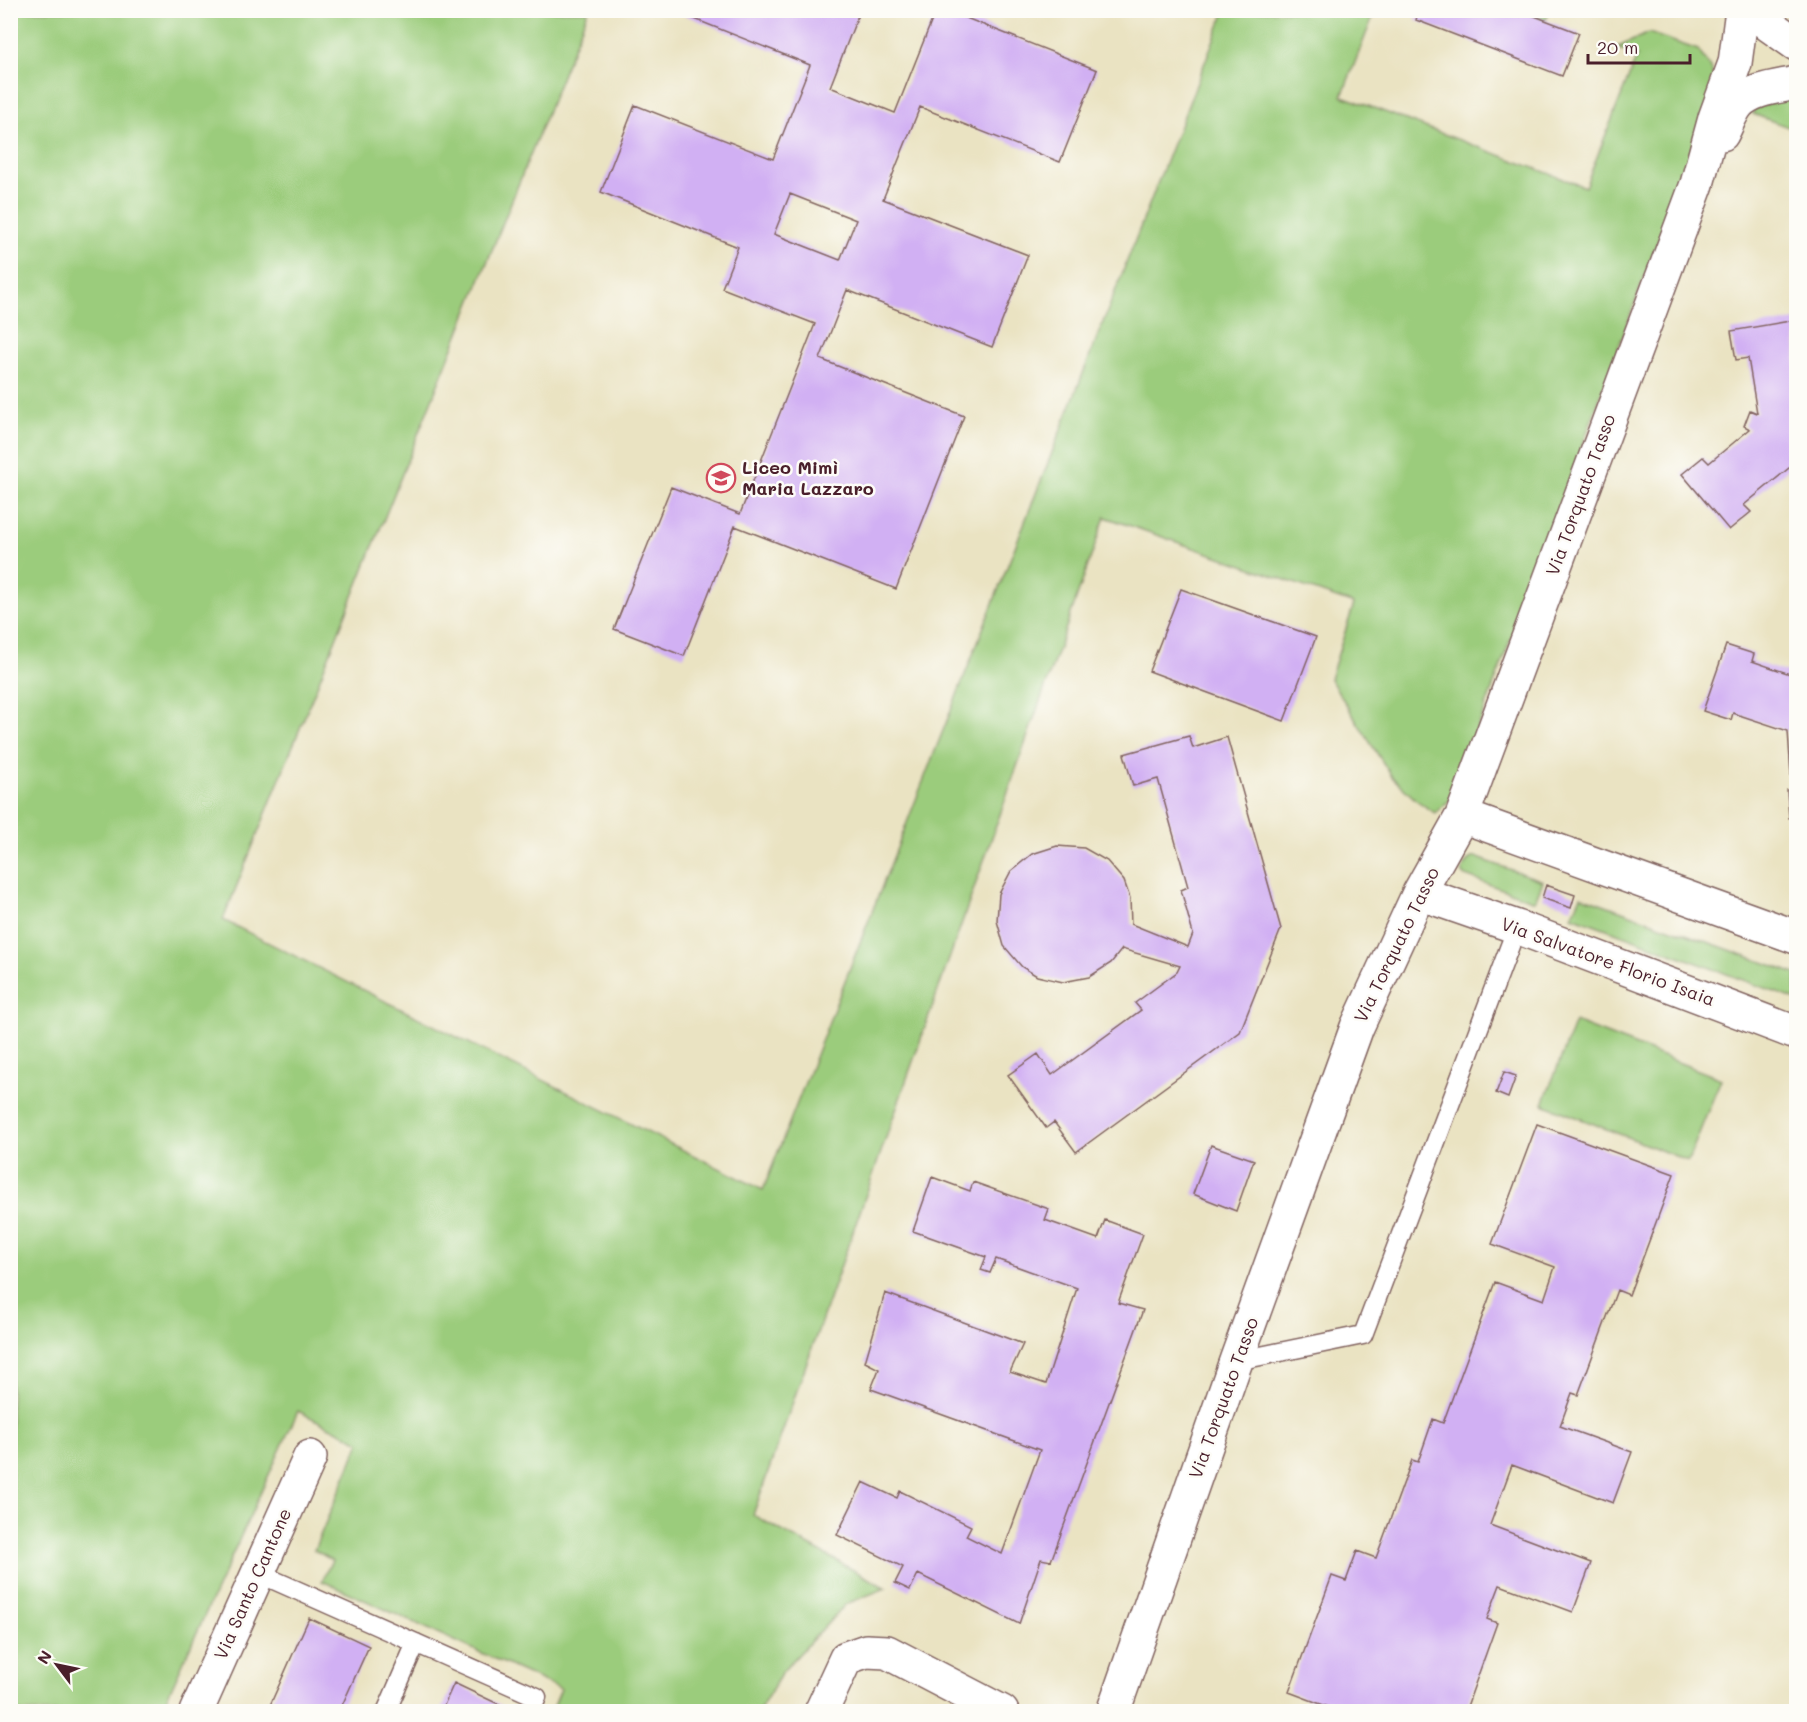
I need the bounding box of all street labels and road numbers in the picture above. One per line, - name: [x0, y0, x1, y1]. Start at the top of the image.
- street label: Via Torquato Tasso: [1540, 410, 1621, 579]
- street label: Via Torquato Tasso: [1348, 863, 1444, 1026]
- street label: Via Salvatore Florio Isaia: [1498, 911, 1719, 1011]
- street label: Via Torquato Tasso: [1183, 1313, 1264, 1482]
- street label: Via Santo Cantone: [208, 1504, 296, 1663]

